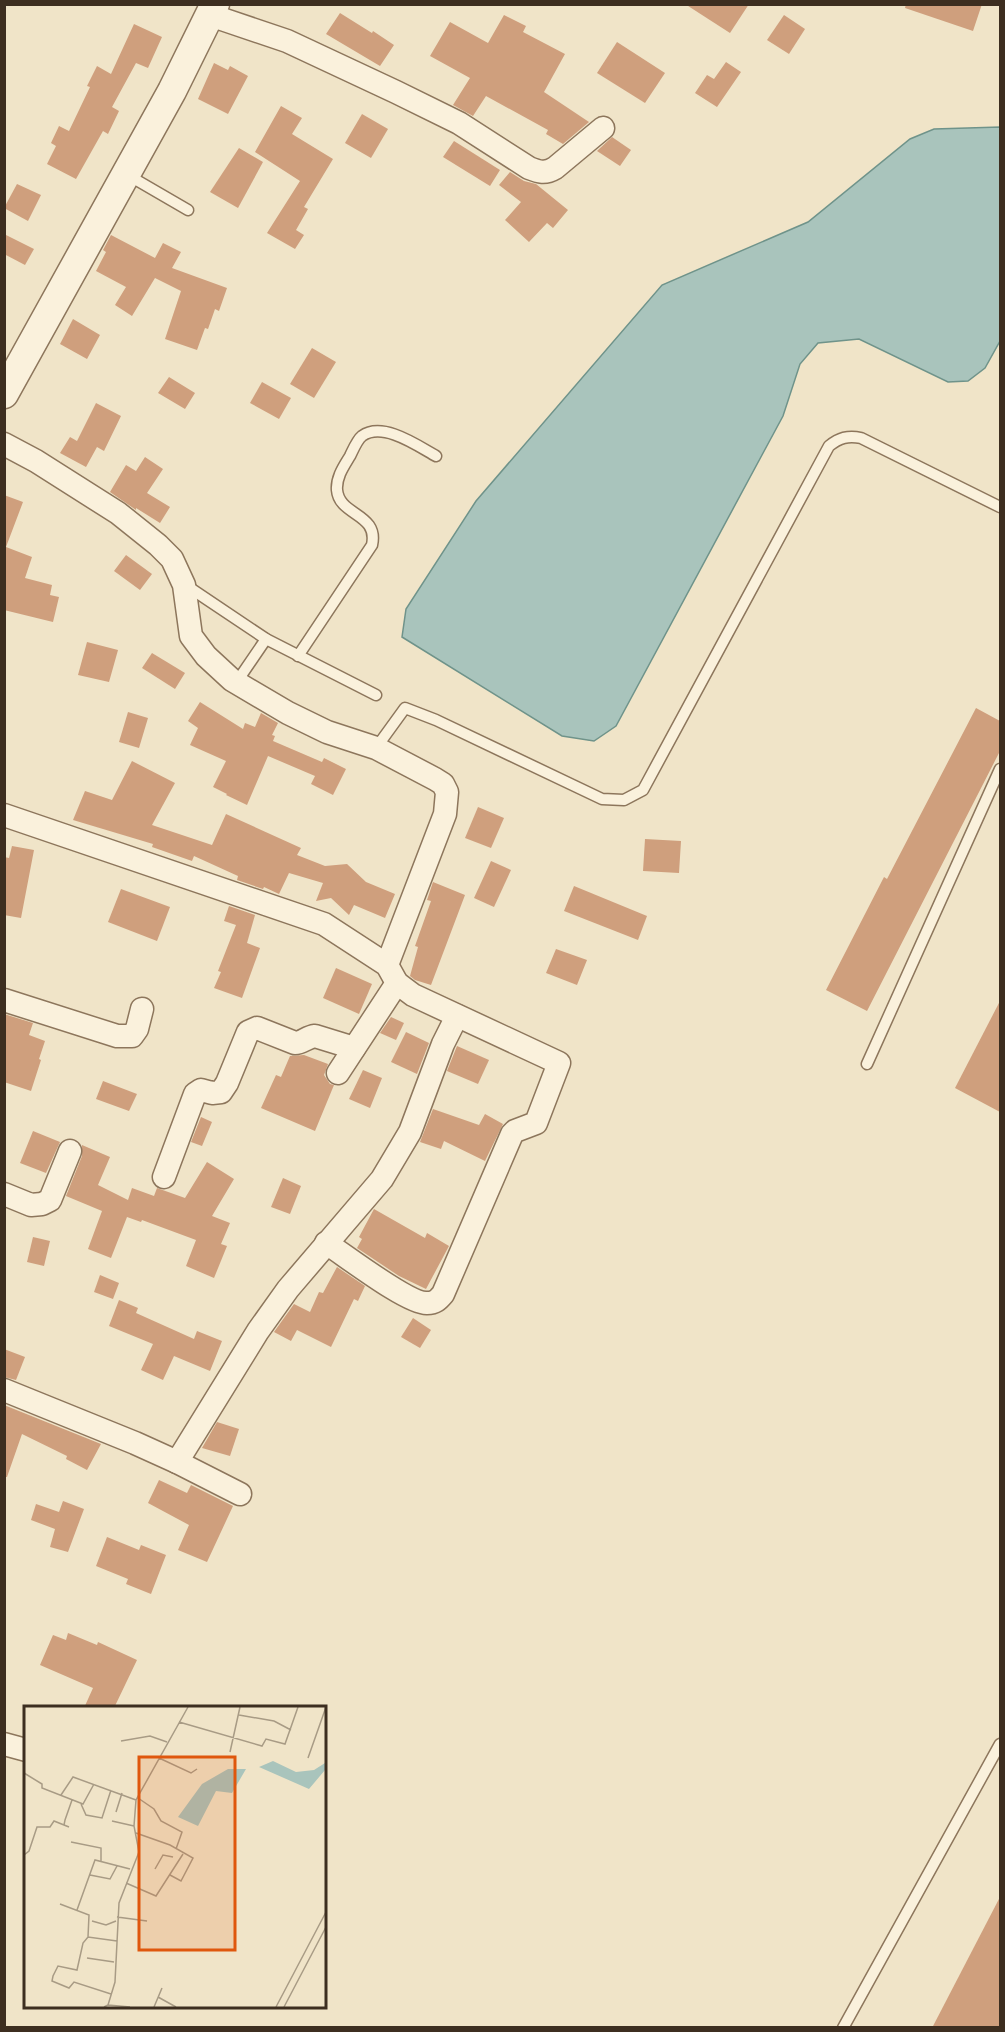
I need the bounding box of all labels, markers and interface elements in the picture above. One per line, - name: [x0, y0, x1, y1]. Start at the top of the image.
- inset map: [24, 1706, 326, 2008]

